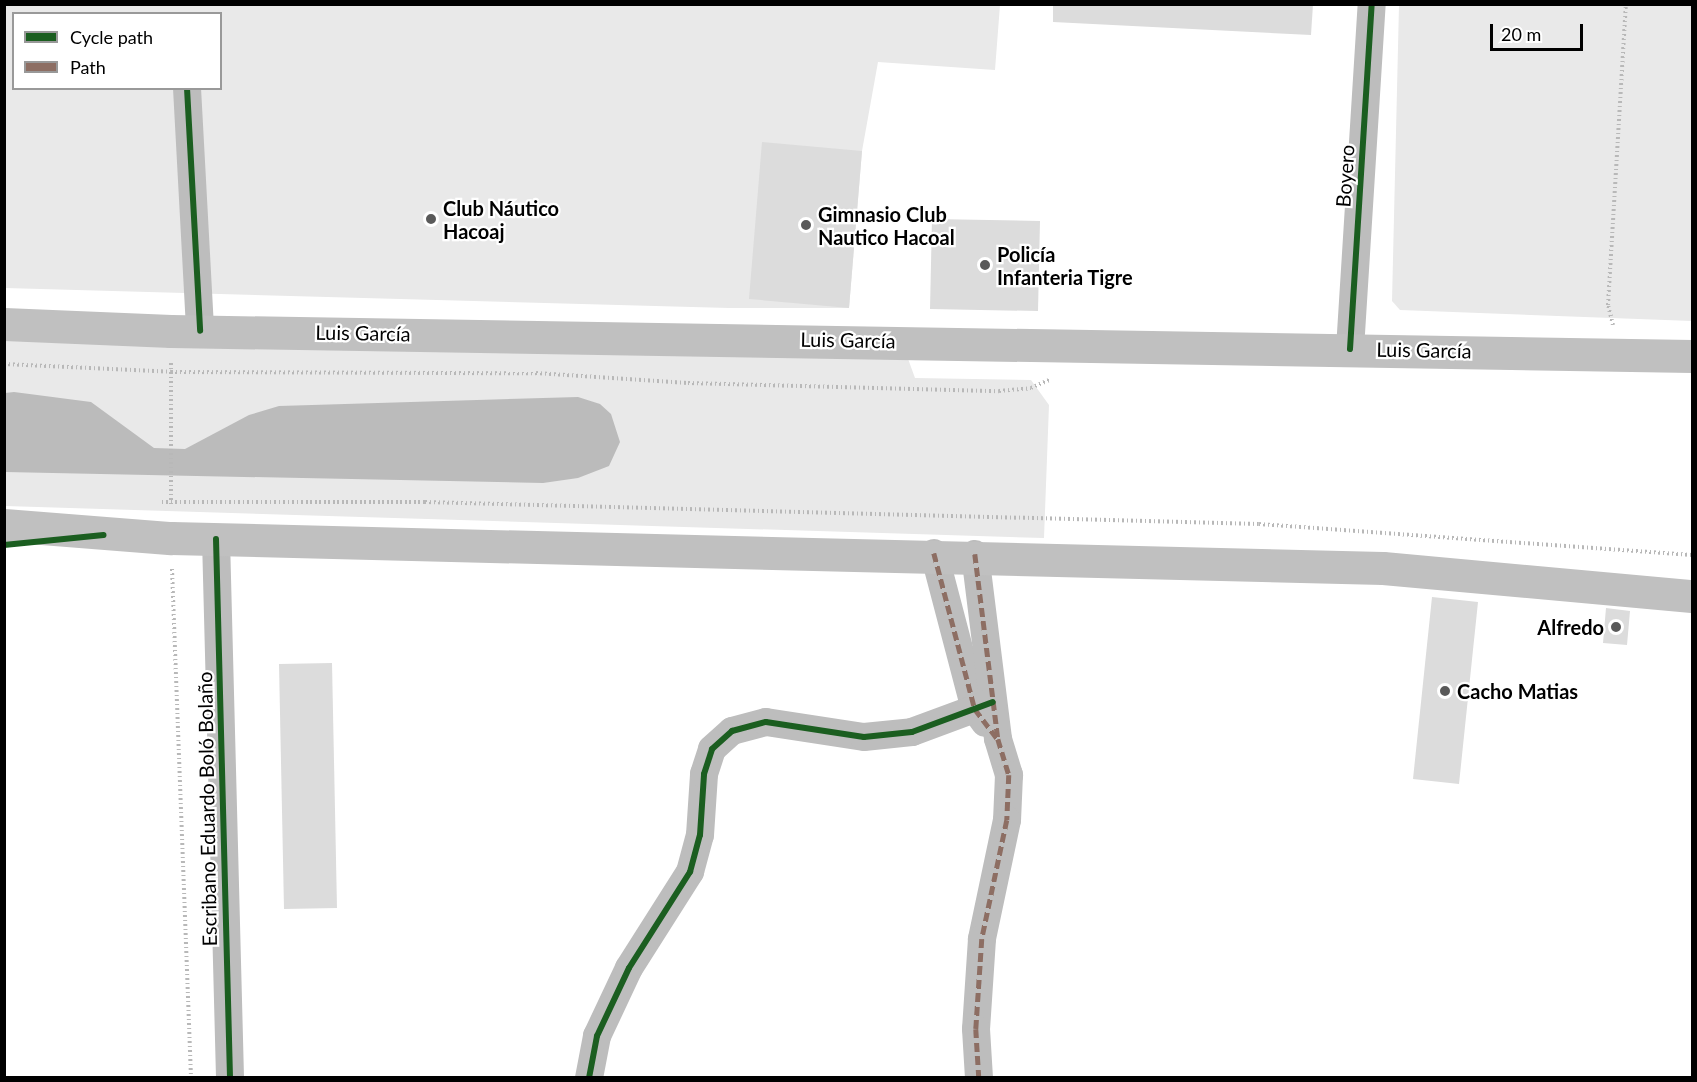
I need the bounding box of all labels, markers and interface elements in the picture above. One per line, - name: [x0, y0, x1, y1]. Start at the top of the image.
- legend: [12, 12, 222, 90]
- scale bar: [1493, 12, 1586, 50]
- text: 20 m: [1501, 23, 1541, 45]
- text: Cycle path: [70, 26, 153, 48]
- text: Path: [70, 56, 106, 78]
- street label: Boyero: [1331, 144, 1359, 208]
- place label: Club Náutico Hacoaj: [443, 196, 559, 243]
- place label: Gimnasio Club Nautico Hacoal: [818, 202, 955, 249]
- marker: Club Náutico Hacoaj: [424, 212, 438, 226]
- marker: Gimnasio Club Nautico Hacoal: [799, 218, 813, 232]
- place label: Policía Infanteria Tigre: [997, 242, 1133, 289]
- marker: Policía Infanteria Tigre: [978, 258, 992, 272]
- street label: Luis García: [315, 320, 411, 346]
- street label: Luis García: [800, 327, 896, 353]
- street label: Luis García: [1376, 337, 1472, 363]
- place label: Alfredo: [1537, 615, 1604, 639]
- marker: Alfredo: [1609, 620, 1623, 634]
- street label: Escribano Eduardo Boló Bolaño: [193, 671, 221, 947]
- place label: Cacho Matias: [1457, 679, 1578, 703]
- marker: Cacho Matias: [1438, 684, 1452, 698]

